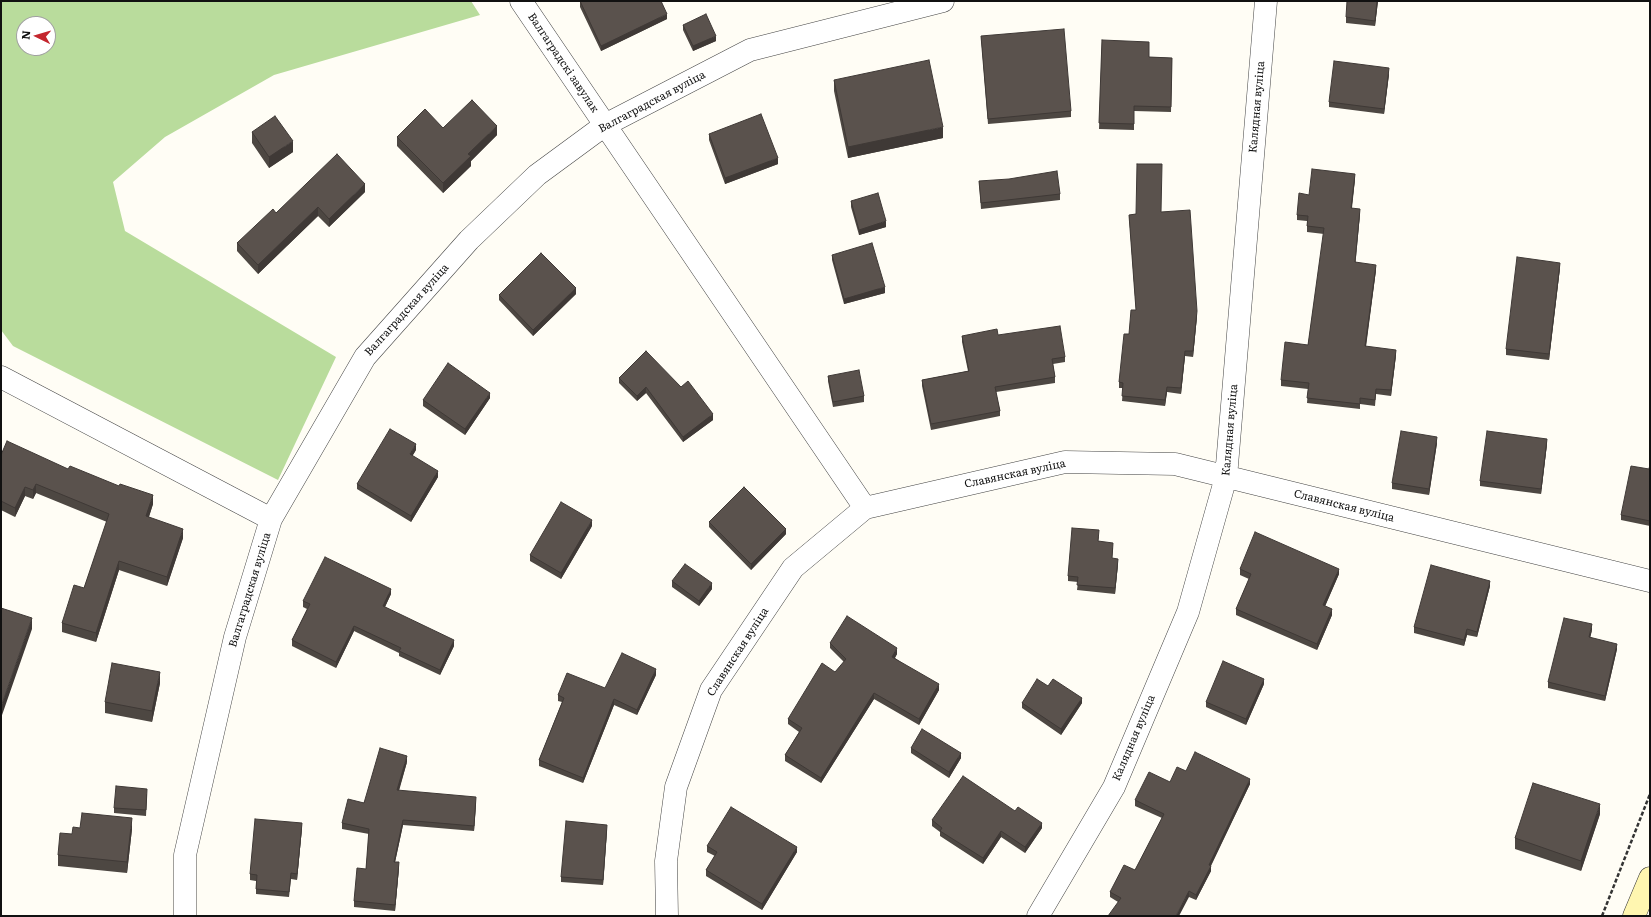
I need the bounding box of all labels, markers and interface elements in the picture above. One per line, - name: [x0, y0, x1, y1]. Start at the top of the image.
- street label: Валгаградскі завулак: [525, 11, 601, 115]
- north arrow: [16, 16, 56, 56]
- text: N: [17, 30, 33, 40]
- street label: Калядная вуліца: [1246, 61, 1268, 153]
- street label: Валгаградская вуліца: [596, 68, 708, 136]
- street label: Валгаградская вуліца: [362, 261, 452, 359]
- street label: Калядная вуліца: [1219, 384, 1241, 476]
- street label: Славянская вуліца: [963, 457, 1067, 491]
- street label: Славянская вуліца: [1292, 487, 1396, 525]
- street label: Валгаградская вуліца: [226, 531, 274, 649]
- street label: Славянская вуліца: [704, 605, 772, 699]
- street label: Калядная вуліца: [1110, 693, 1158, 783]

